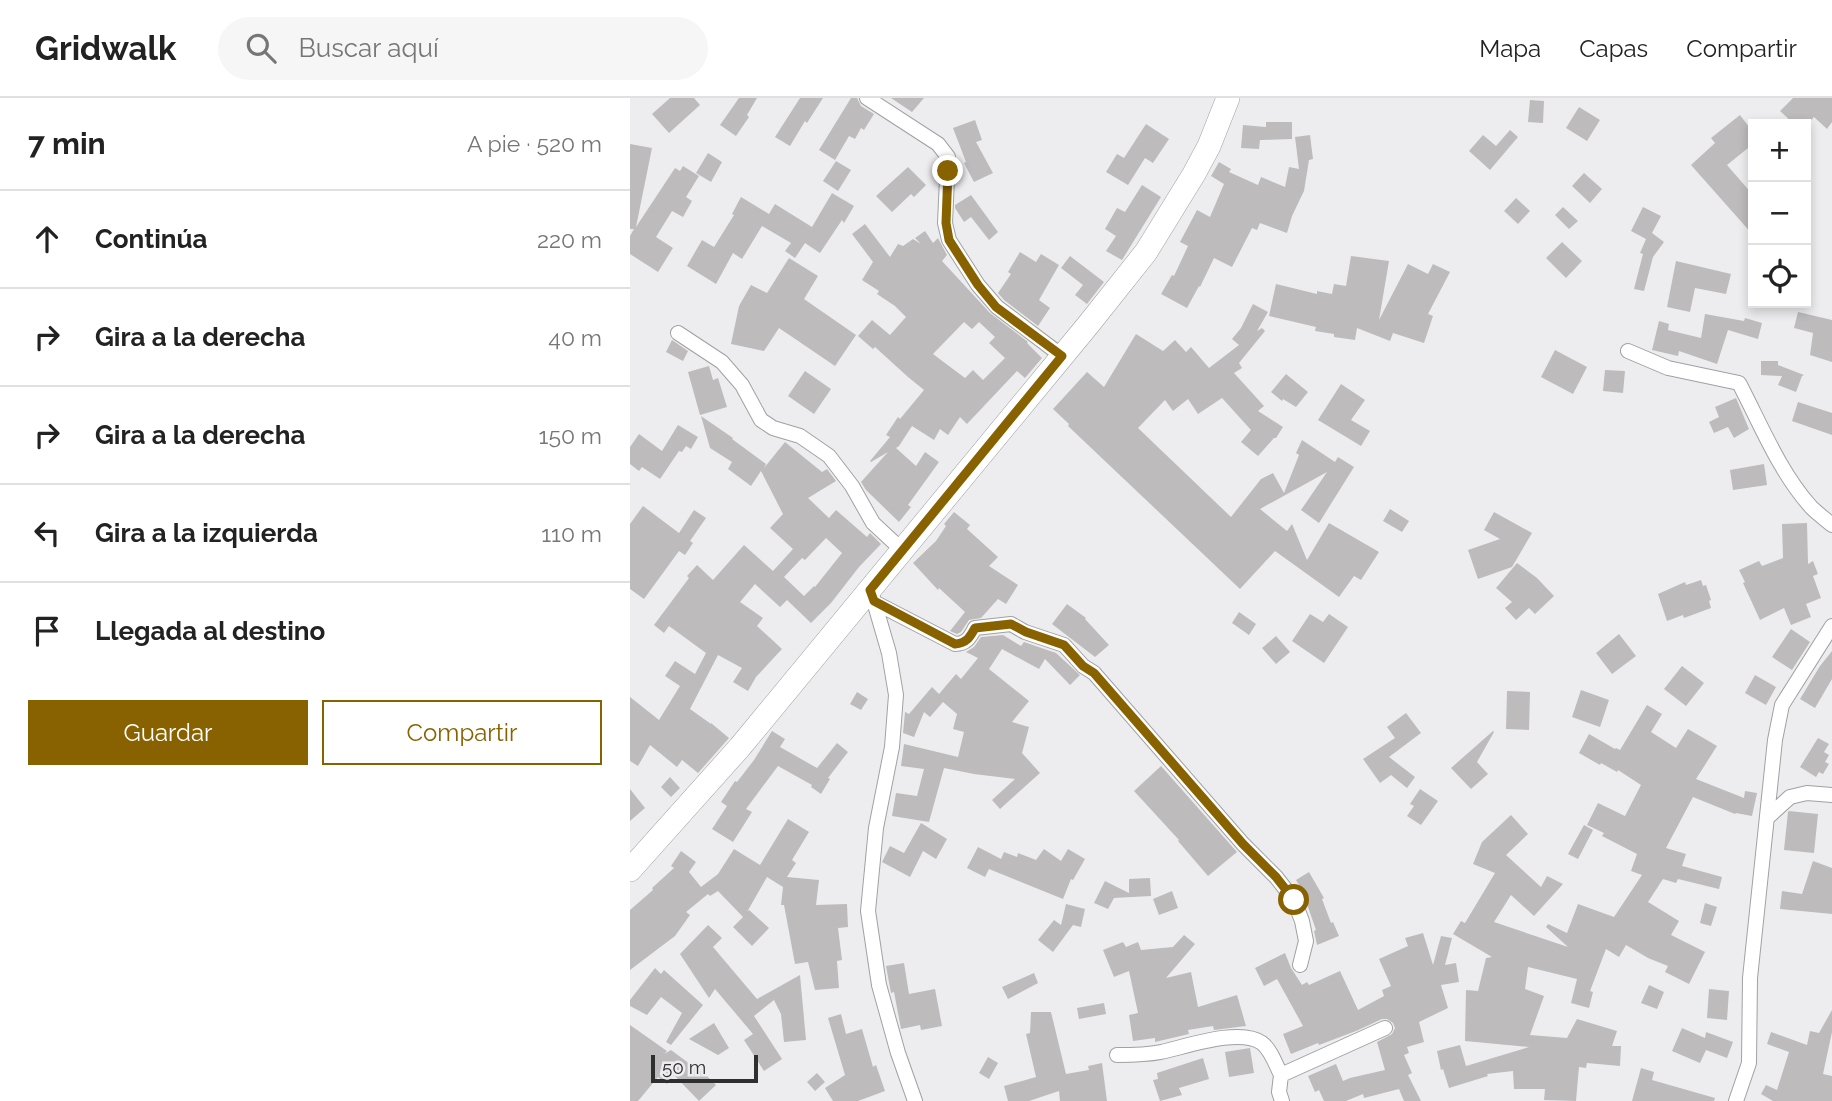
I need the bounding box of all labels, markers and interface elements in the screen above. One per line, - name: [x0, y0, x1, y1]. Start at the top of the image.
- search box: [218, 17, 708, 80]
- text: Gridwalk: [35, 29, 176, 68]
- icon: search: [242, 29, 280, 67]
- text: Buscar aquí: [298, 33, 439, 63]
- text: Mapa: [1479, 34, 1541, 63]
- text: Capas: [1579, 34, 1648, 63]
- text: Compartir: [1686, 34, 1797, 63]
- map controls: [1748, 119, 1811, 308]
- button: +: [1748, 119, 1811, 182]
- text: 7 min: [28, 126, 106, 161]
- text: A pie · 520 m: [467, 130, 602, 157]
- route end: [932, 155, 963, 186]
- button: −: [1748, 182, 1811, 245]
- icon: ahead: [28, 220, 66, 258]
- text: Continúa: [95, 224, 207, 254]
- text: 220 m: [537, 226, 602, 253]
- button: locate: [1748, 245, 1811, 308]
- icon: right: [28, 318, 66, 356]
- text: Gira a la derecha: [95, 322, 305, 352]
- text: 40 m: [548, 324, 602, 351]
- icon: right: [28, 416, 66, 454]
- text: Gira a la derecha: [95, 420, 305, 450]
- text: 150 m: [539, 422, 602, 449]
- icon: left: [28, 514, 66, 552]
- text: Gira a la izquierda: [95, 518, 318, 548]
- text: 110 m: [541, 520, 602, 547]
- icon: arrive: [28, 612, 66, 650]
- text: Llegada al destino: [95, 616, 325, 646]
- button: Guardar: [28, 700, 308, 765]
- button: Compartir: [322, 700, 602, 765]
- route start: [1278, 884, 1309, 915]
- scale bar: [651, 1052, 758, 1084]
- text: 50 m: [662, 1056, 706, 1078]

